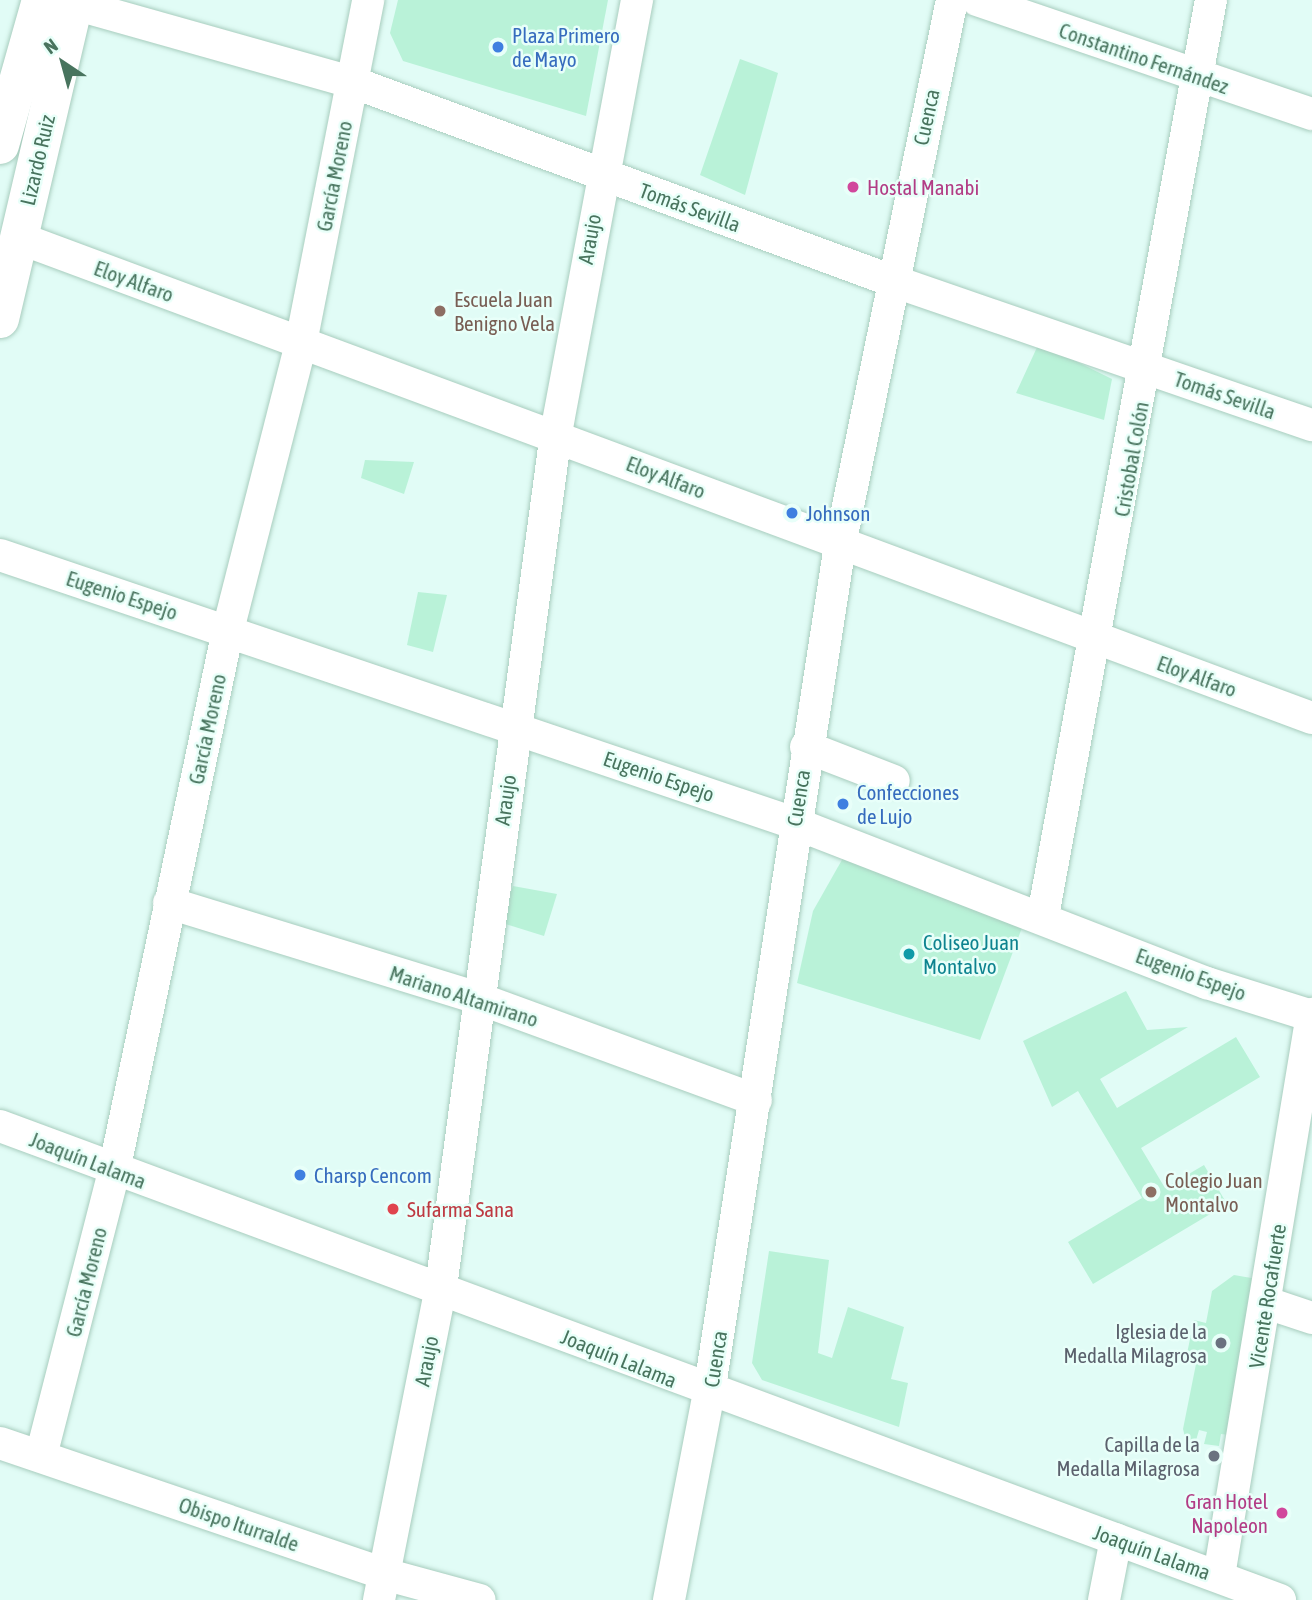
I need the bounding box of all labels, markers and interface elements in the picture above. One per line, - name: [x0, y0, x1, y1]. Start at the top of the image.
- street label: Constantino Fernández: [1056, 17, 1232, 99]
- place label: Plaza Primero de Mayo: [512, 22, 620, 72]
- north arrow: [28, 28, 98, 98]
- text: N: [40, 34, 62, 58]
- marker: Plaza Primero de Mayo: [490, 39, 506, 55]
- street label: Cuenca: [908, 87, 944, 147]
- street label: Lizardo Ruiz: [14, 112, 60, 208]
- street label: García Moreno: [311, 119, 357, 233]
- place label: Hostal Manabi: [867, 174, 979, 200]
- street label: Tomás Sevilla: [636, 177, 744, 237]
- marker: Hostal Manabi: [845, 179, 861, 195]
- street label: Araujo: [572, 212, 606, 266]
- street label: Eloy Alfaro: [91, 255, 177, 307]
- place label: Escuela Juan Benigno Vela: [454, 286, 555, 336]
- marker: Escuela Juan Benigno Vela: [432, 303, 448, 319]
- street label: Tomás Sevilla: [1171, 366, 1279, 424]
- street label: Cristobal Colón: [1108, 399, 1154, 519]
- street label: Eloy Alfaro: [623, 450, 709, 504]
- place label: Johnson: [806, 500, 870, 526]
- marker: Johnson: [784, 505, 800, 521]
- street label: Eugenio Espejo: [63, 565, 181, 625]
- street label: Eloy Alfaro: [1154, 650, 1240, 702]
- street label: García Moreno: [183, 672, 231, 786]
- street label: Eugenio Espejo: [600, 745, 718, 807]
- street label: Cuenca: [781, 768, 815, 828]
- street label: Araujo: [489, 773, 521, 827]
- place label: Confecciones de Lujo: [857, 779, 959, 829]
- marker: Confecciones de Lujo: [835, 796, 851, 812]
- place label: Coliseo Juan Montalvo: [923, 929, 1019, 979]
- street label: Eugenio Espejo: [1132, 942, 1250, 1006]
- marker: Coliseo Juan Montalvo: [901, 946, 917, 962]
- street label: Mariano Altamirano: [387, 960, 541, 1032]
- street label: Joaquín Lalama: [26, 1126, 150, 1194]
- place label: Charsp Cencom: [314, 1162, 432, 1188]
- marker: Charsp Cencom: [292, 1167, 308, 1183]
- place label: Colegio Juan Montalvo: [1165, 1167, 1263, 1217]
- marker: Colegio Juan Montalvo: [1143, 1184, 1159, 1200]
- place label: Sufarma Sana: [407, 1196, 514, 1222]
- marker: Sufarma Sana: [385, 1201, 401, 1217]
- street label: Vicente Rocafuerte: [1243, 1222, 1291, 1370]
- street label: García Moreno: [60, 1225, 112, 1339]
- place label: Iglesia de la Medalla Milagrosa: [1064, 1318, 1207, 1368]
- street label: Joaquín Lalama: [558, 1323, 680, 1393]
- street label: Cuenca: [698, 1329, 732, 1389]
- street label: Araujo: [409, 1334, 443, 1388]
- marker: Iglesia de la Medalla Milagrosa: [1213, 1335, 1229, 1351]
- place label: Capilla de la Medalla Milagrosa: [1057, 1431, 1200, 1481]
- marker: Capilla de la Medalla Milagrosa: [1206, 1448, 1222, 1464]
- place label: Gran Hotel Napoleon: [1185, 1488, 1268, 1538]
- street label: Obispo Iturralde: [176, 1492, 302, 1556]
- marker: Gran Hotel Napoleon: [1274, 1505, 1290, 1521]
- street label: Joaquín Lalama: [1090, 1519, 1214, 1585]

